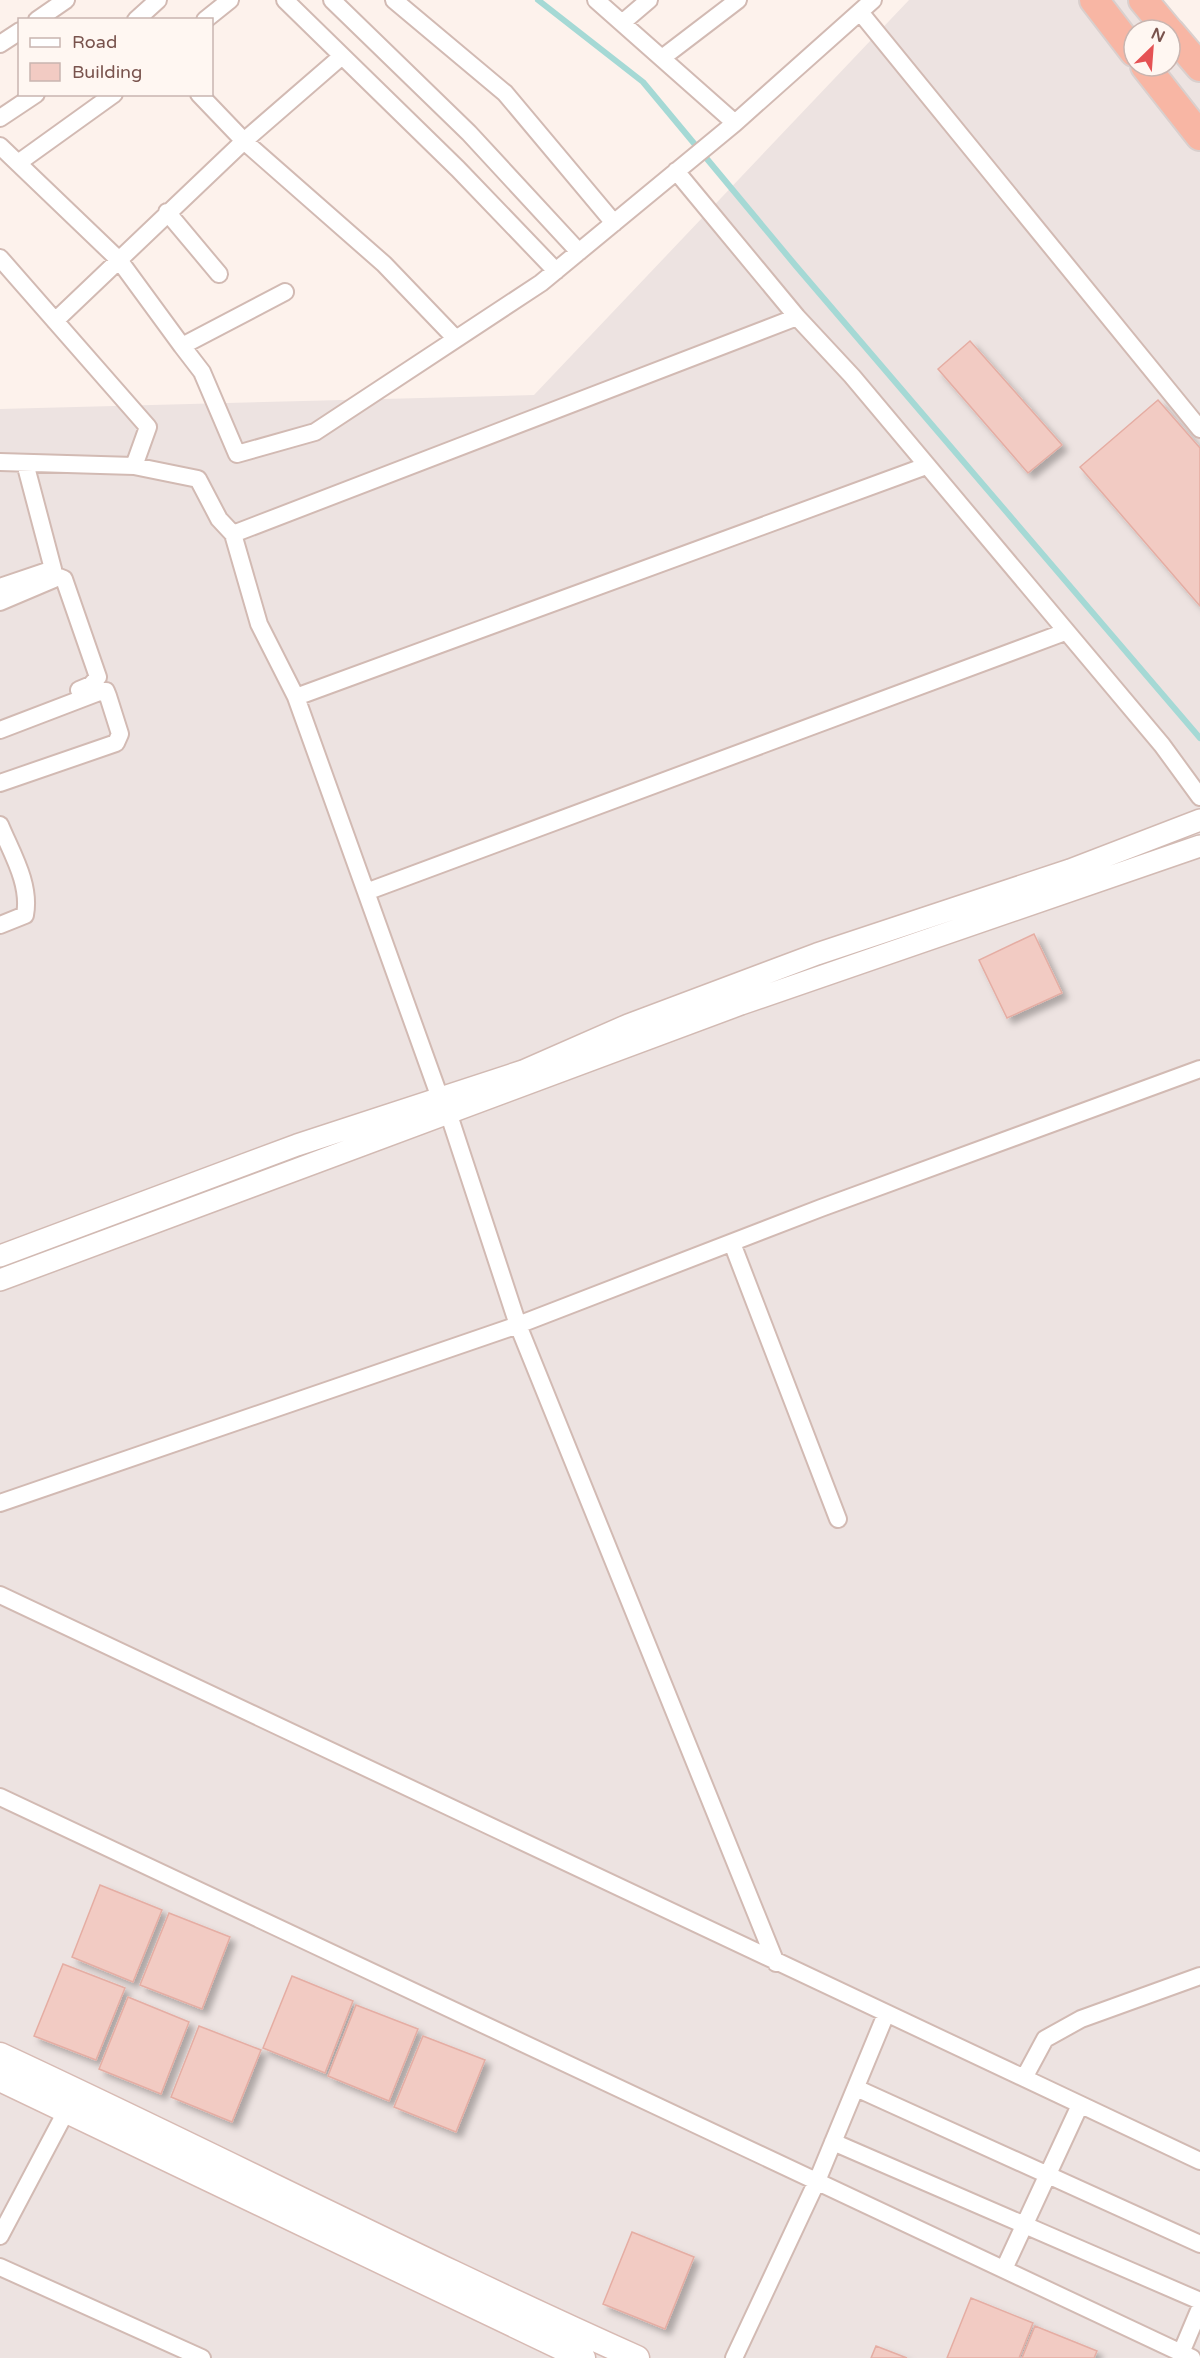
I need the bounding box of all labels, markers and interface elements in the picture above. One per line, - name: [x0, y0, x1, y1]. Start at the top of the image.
- legend: [18, 18, 213, 96]
- north arrow: [1122, 18, 1182, 78]
- text: N: [1148, 24, 1168, 47]
- text: Road: [72, 31, 117, 53]
- text: Building: [72, 61, 142, 83]

